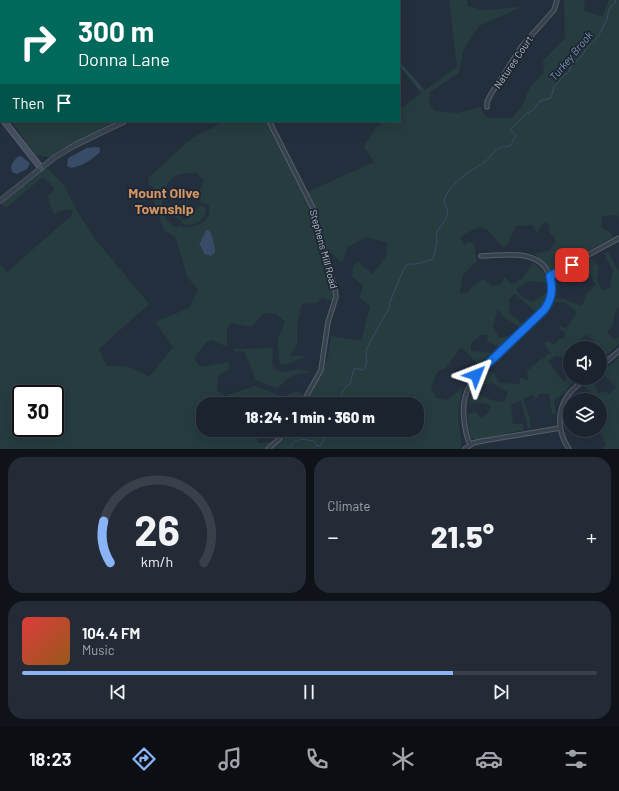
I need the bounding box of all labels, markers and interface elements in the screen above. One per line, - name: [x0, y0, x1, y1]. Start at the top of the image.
- text: 300 m: [78, 14, 154, 48]
- icon: right: [12, 16, 64, 68]
- water label: Turkey Brook: [546, 28, 595, 83]
- street label: Natures Court: [491, 33, 535, 91]
- text: Donna Lane: [78, 48, 170, 70]
- icon: arrive: [53, 92, 75, 114]
- text: Then: [12, 94, 45, 112]
- district label: Mount Olive Township: [128, 184, 200, 217]
- street label: Stephens Mill Road: [308, 208, 340, 290]
- pin: [555, 248, 589, 282]
- icon: arrive: [561, 254, 583, 276]
- map controls: [563, 341, 607, 437]
- button: sound: [563, 341, 607, 385]
- position arrow: [455, 354, 497, 396]
- speed limit sign: 30: [12, 385, 64, 437]
- button: layers: [563, 393, 607, 437]
- text: 18:24 · 1 min · 360 m: [245, 408, 375, 426]
- text: Climate: [328, 498, 371, 514]
- text: 26: [134, 504, 180, 554]
- text: 21.5°: [431, 518, 494, 554]
- text: −: [328, 523, 339, 549]
- text: +: [586, 523, 597, 549]
- text: km/h: [141, 553, 173, 570]
- text: 104.4 FM: [82, 624, 140, 642]
- text: Music: [82, 642, 115, 658]
- icon: previous: [107, 681, 129, 703]
- icon: pause: [298, 681, 320, 703]
- icon: next: [490, 681, 512, 703]
- icon: directions: [130, 745, 158, 773]
- icon: music: [216, 745, 244, 773]
- icon: phone: [303, 745, 331, 773]
- icon: climate: [389, 745, 417, 773]
- icon: car: [475, 745, 503, 773]
- icon: filters: [562, 745, 590, 773]
- text: 18:23: [29, 748, 71, 770]

